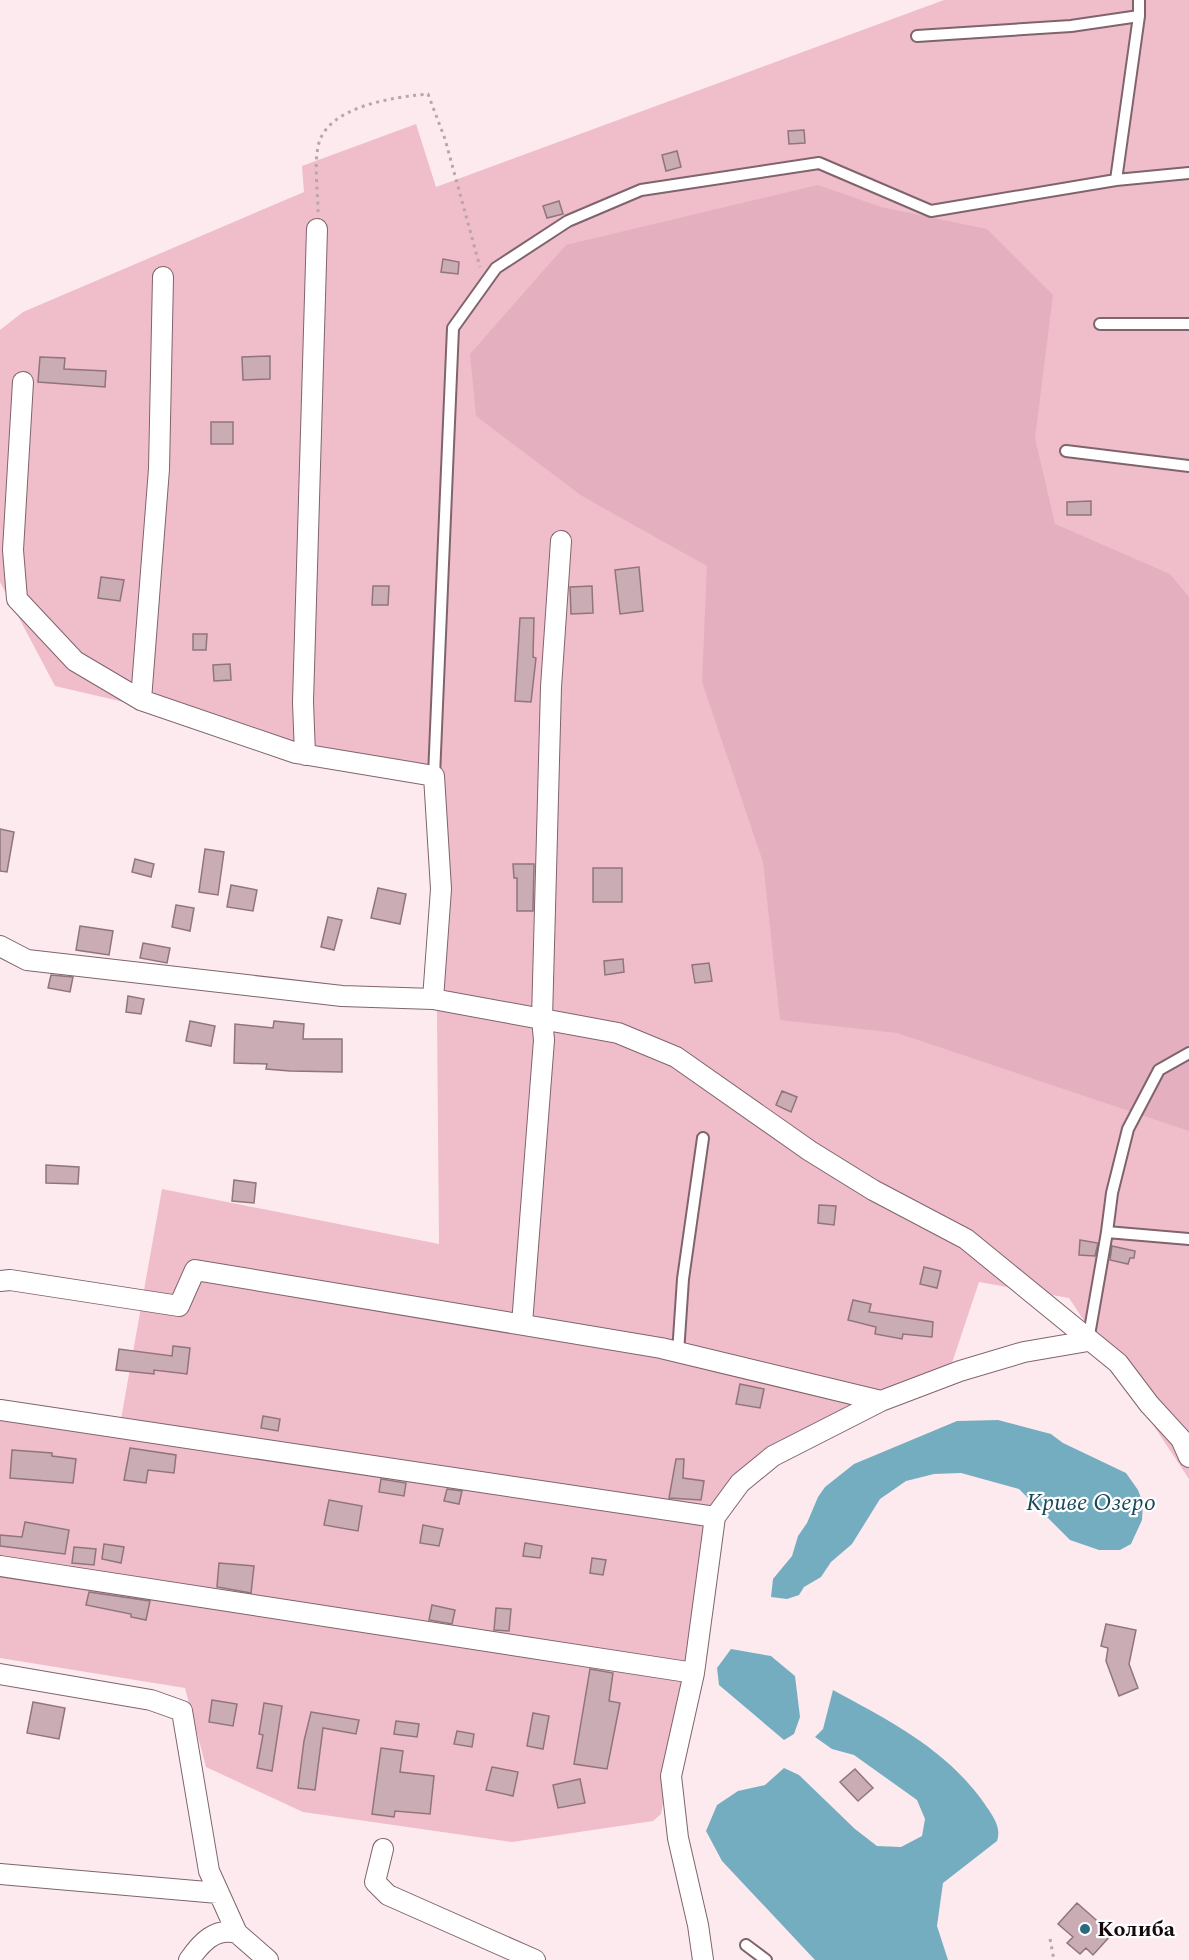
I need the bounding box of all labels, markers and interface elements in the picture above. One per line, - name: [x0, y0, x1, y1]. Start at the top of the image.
- water label: Криве Озеро: [1026, 1485, 1156, 1521]
- place label: Колиба: [1097, 1913, 1176, 1946]
- marker: Колиба: [1078, 1922, 1092, 1936]

